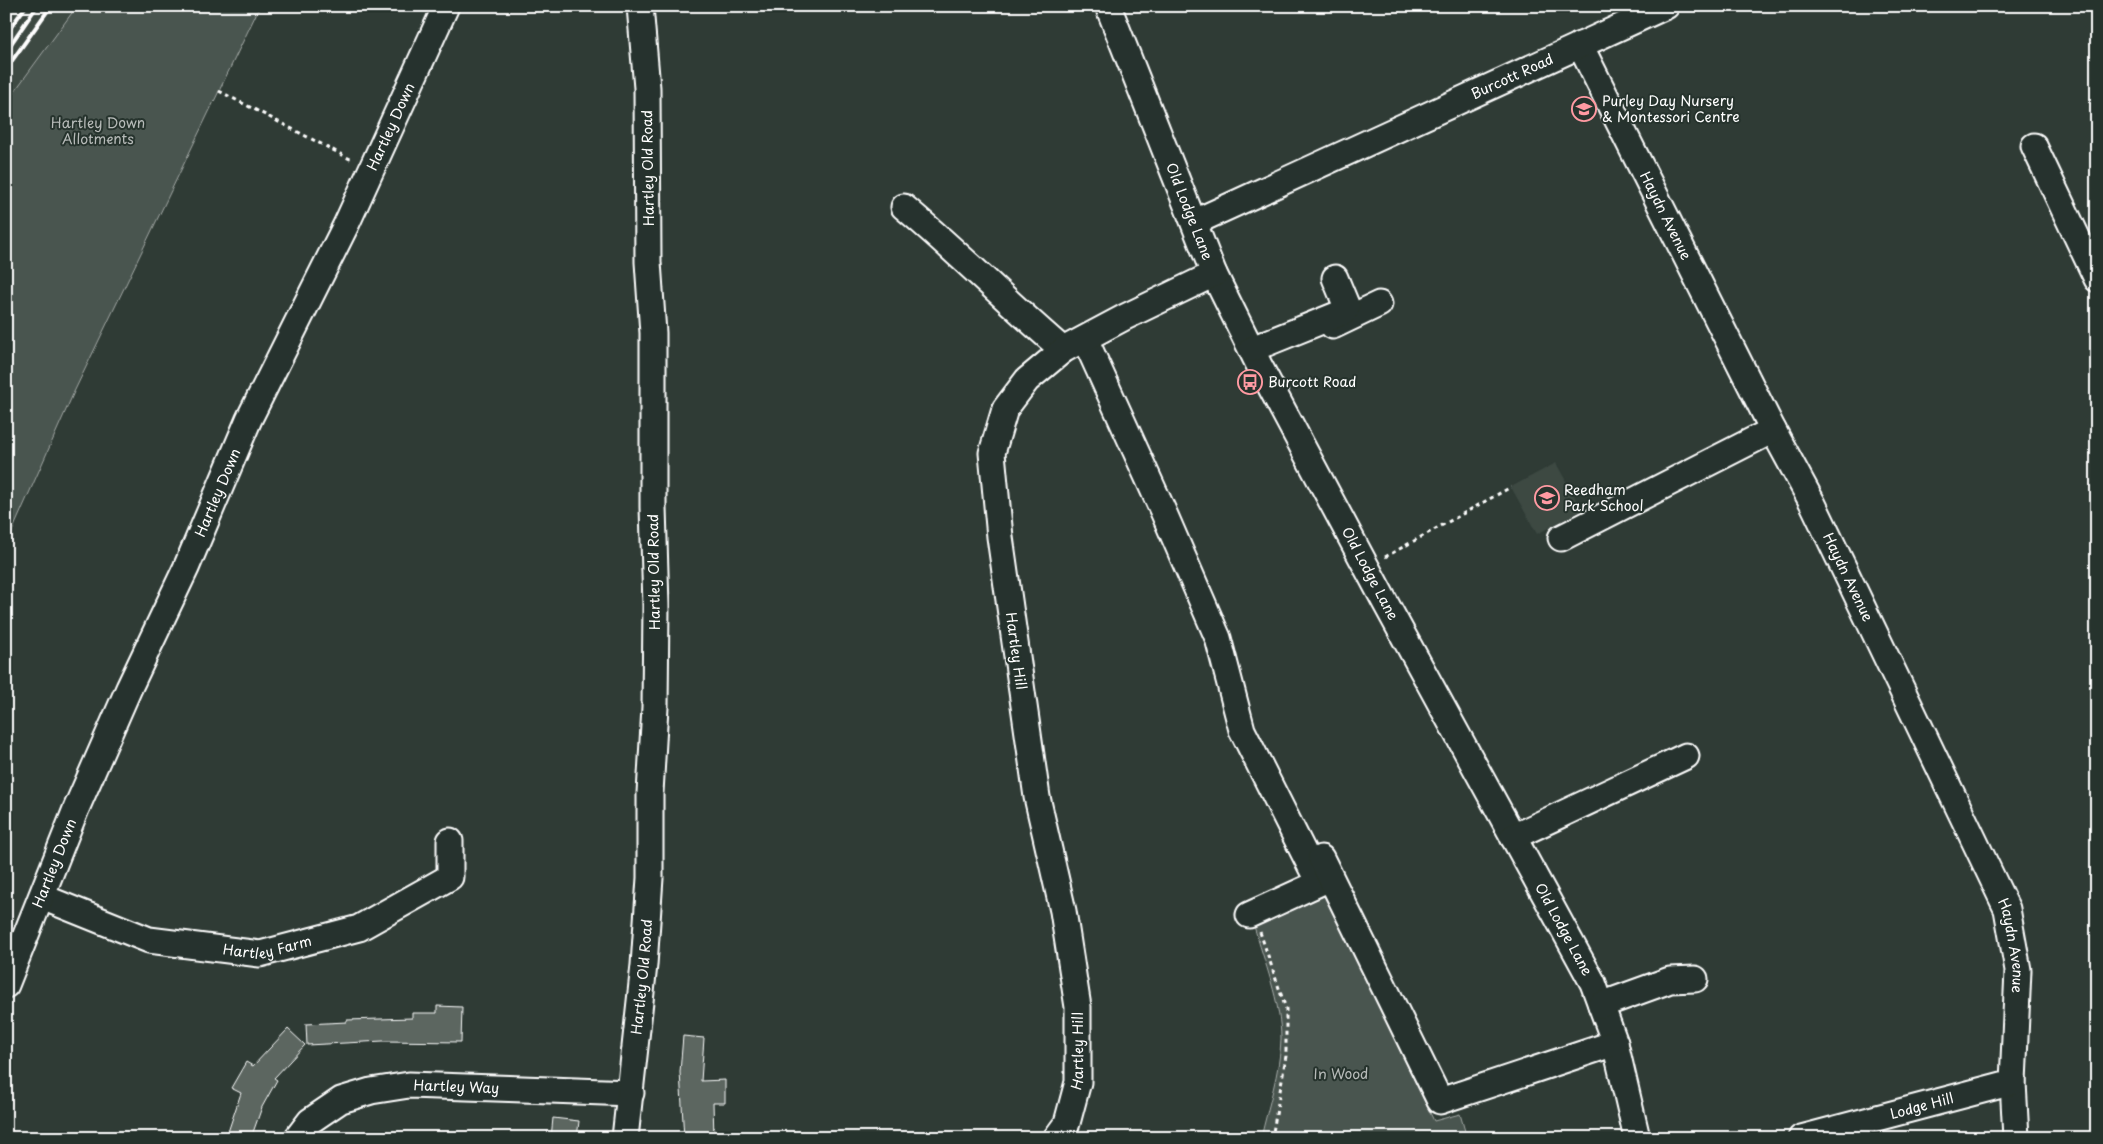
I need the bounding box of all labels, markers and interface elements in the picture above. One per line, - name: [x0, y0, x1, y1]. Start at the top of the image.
- street label: Burcott Road: [1467, 48, 1557, 104]
- street label: Hartley Down: [361, 79, 420, 174]
- place label: Purley Day Nursery & Montessori Centre: [1602, 90, 1740, 127]
- school or university icon: Purley Day Nursery & Montessori Centre: [1571, 96, 1597, 122]
- street label: Hartley Old Road: [636, 110, 659, 226]
- park label: Hartley Down Allotments: [51, 112, 145, 149]
- street label: Old Lodge Lane: [1161, 159, 1219, 263]
- street label: Haydn Avenue: [1635, 168, 1697, 264]
- bus stop icon: Burcott Road: [1237, 369, 1263, 395]
- place label: Burcott Road: [1268, 371, 1356, 392]
- street label: Hartley Down: [189, 445, 245, 540]
- place label: Reedham Park School: [1564, 479, 1644, 516]
- school or university icon: Reedham Park School: [1534, 485, 1560, 511]
- street label: Hartley Old Road: [642, 514, 665, 630]
- street label: Old Lodge Lane: [1337, 523, 1404, 624]
- street label: Haydn Avenue: [1818, 529, 1879, 625]
- street label: Hartley Hill: [1001, 611, 1032, 691]
- street label: Hartley Down: [27, 815, 81, 911]
- street label: Old Lodge Lane: [1530, 879, 1598, 979]
- street label: Haydn Avenue: [1993, 894, 2029, 994]
- street label: Hartley Old Road: [625, 918, 657, 1036]
- street label: Hartley Farm: [222, 930, 314, 964]
- street label: Hartley Hill: [1065, 1012, 1088, 1092]
- park label: In Wood: [1314, 1063, 1368, 1084]
- street label: Hartley Way: [413, 1074, 500, 1098]
- street label: Lodge Hill: [1888, 1087, 1956, 1124]

